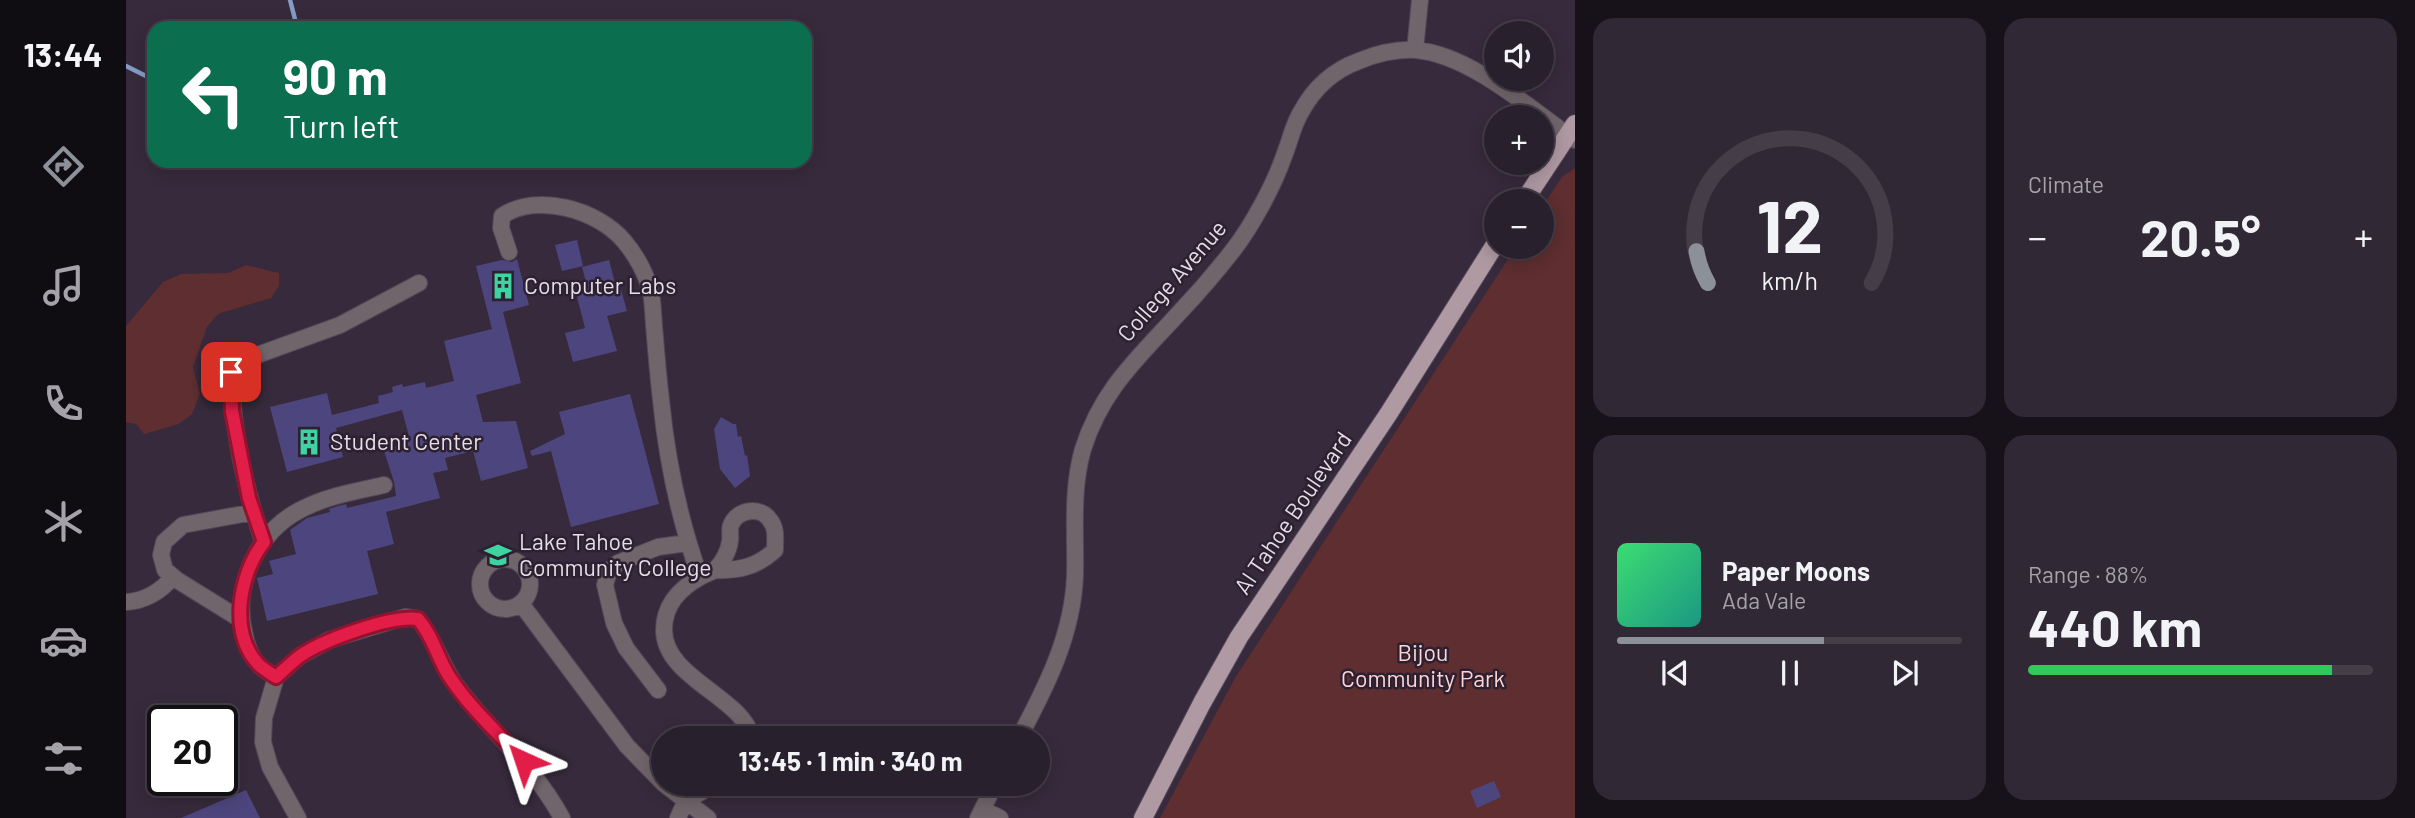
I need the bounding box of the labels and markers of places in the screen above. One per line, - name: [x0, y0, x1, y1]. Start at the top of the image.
- building icon: Computer Labs: [488, 271, 518, 301]
- place label: Computer Labs: [524, 271, 676, 299]
- pin: [201, 342, 261, 402]
- building icon: Student Center: [294, 427, 324, 457]
- place label: Student Center: [330, 427, 482, 455]
- place label: Lake Tahoe Community College: [519, 527, 712, 581]
- school or university icon: Lake Tahoe Community College: [483, 540, 513, 570]

